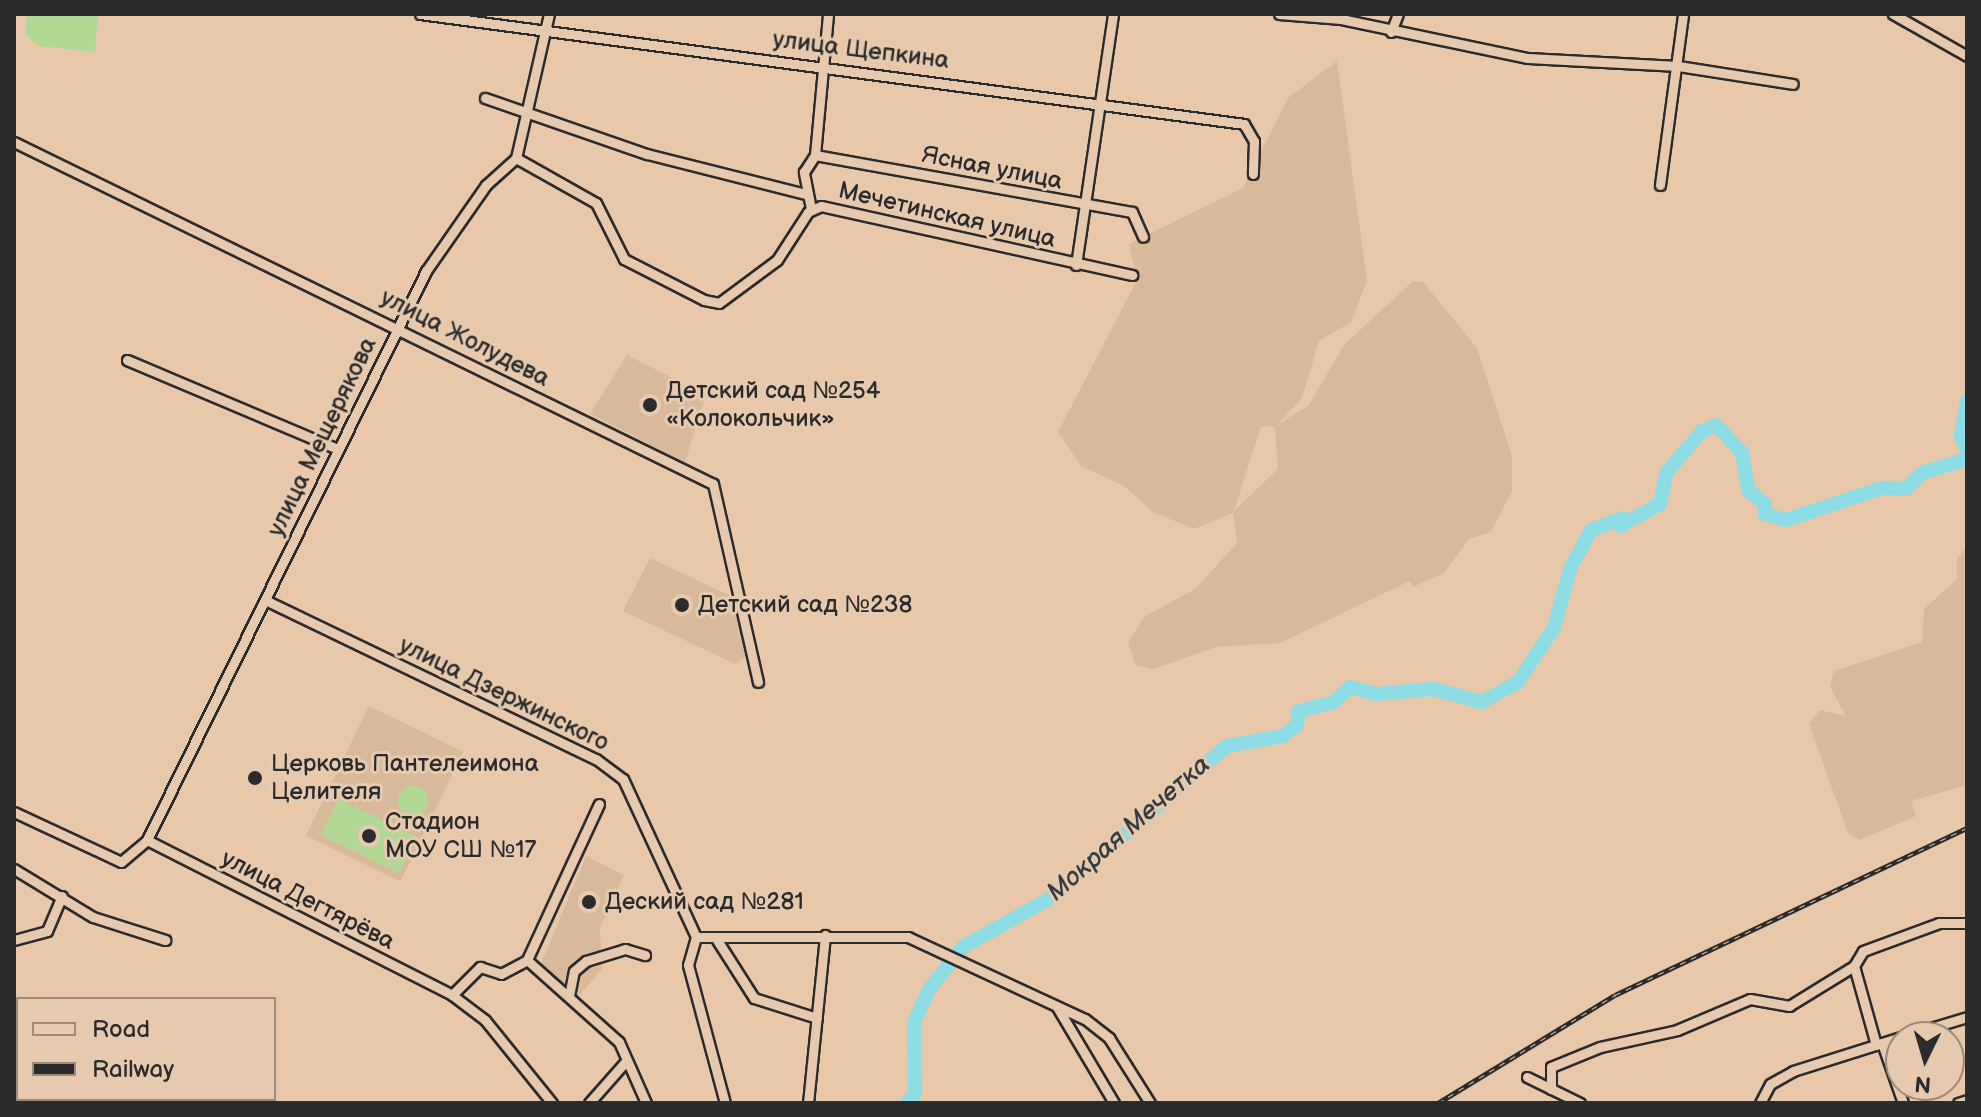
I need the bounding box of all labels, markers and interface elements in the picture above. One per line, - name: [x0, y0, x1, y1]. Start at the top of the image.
- street label: улица Щепкина: [771, 25, 951, 75]
- street label: Ясная улица: [919, 140, 1065, 196]
- street label: Мечетинская улица: [836, 176, 1058, 254]
- street label: улица Жолудева: [376, 283, 554, 393]
- street label: улица Мещерякова: [261, 333, 383, 541]
- place label: Детский сад №254 «Колокольчик»: [666, 377, 881, 433]
- marker: Детский сад №254 «Колокольчик»: [641, 396, 659, 414]
- place label: Детский сад №238: [698, 591, 912, 619]
- marker: Детский сад №238: [673, 596, 691, 614]
- street label: улица Дзержинского: [395, 631, 613, 757]
- place label: Церковь Пантелеимона Целителя: [271, 750, 539, 806]
- water label: Мокрая Мечетка: [1041, 750, 1217, 908]
- marker: Церковь Пантелеимона Целителя: [246, 769, 264, 787]
- place label: Стадион МОУ СШ №17: [385, 808, 536, 864]
- marker: Стадион МОУ СШ №17: [360, 827, 378, 845]
- street label: улица Дегтярёва: [217, 844, 399, 956]
- place label: Деский сад №281: [605, 888, 804, 916]
- marker: Деский сад №281: [580, 893, 598, 911]
- legend: [16, 997, 276, 1101]
- text: Road: [92, 1015, 150, 1044]
- north arrow: [1885, 1021, 1965, 1101]
- text: Railway: [92, 1055, 174, 1084]
- text: N: [1914, 1069, 1932, 1098]

